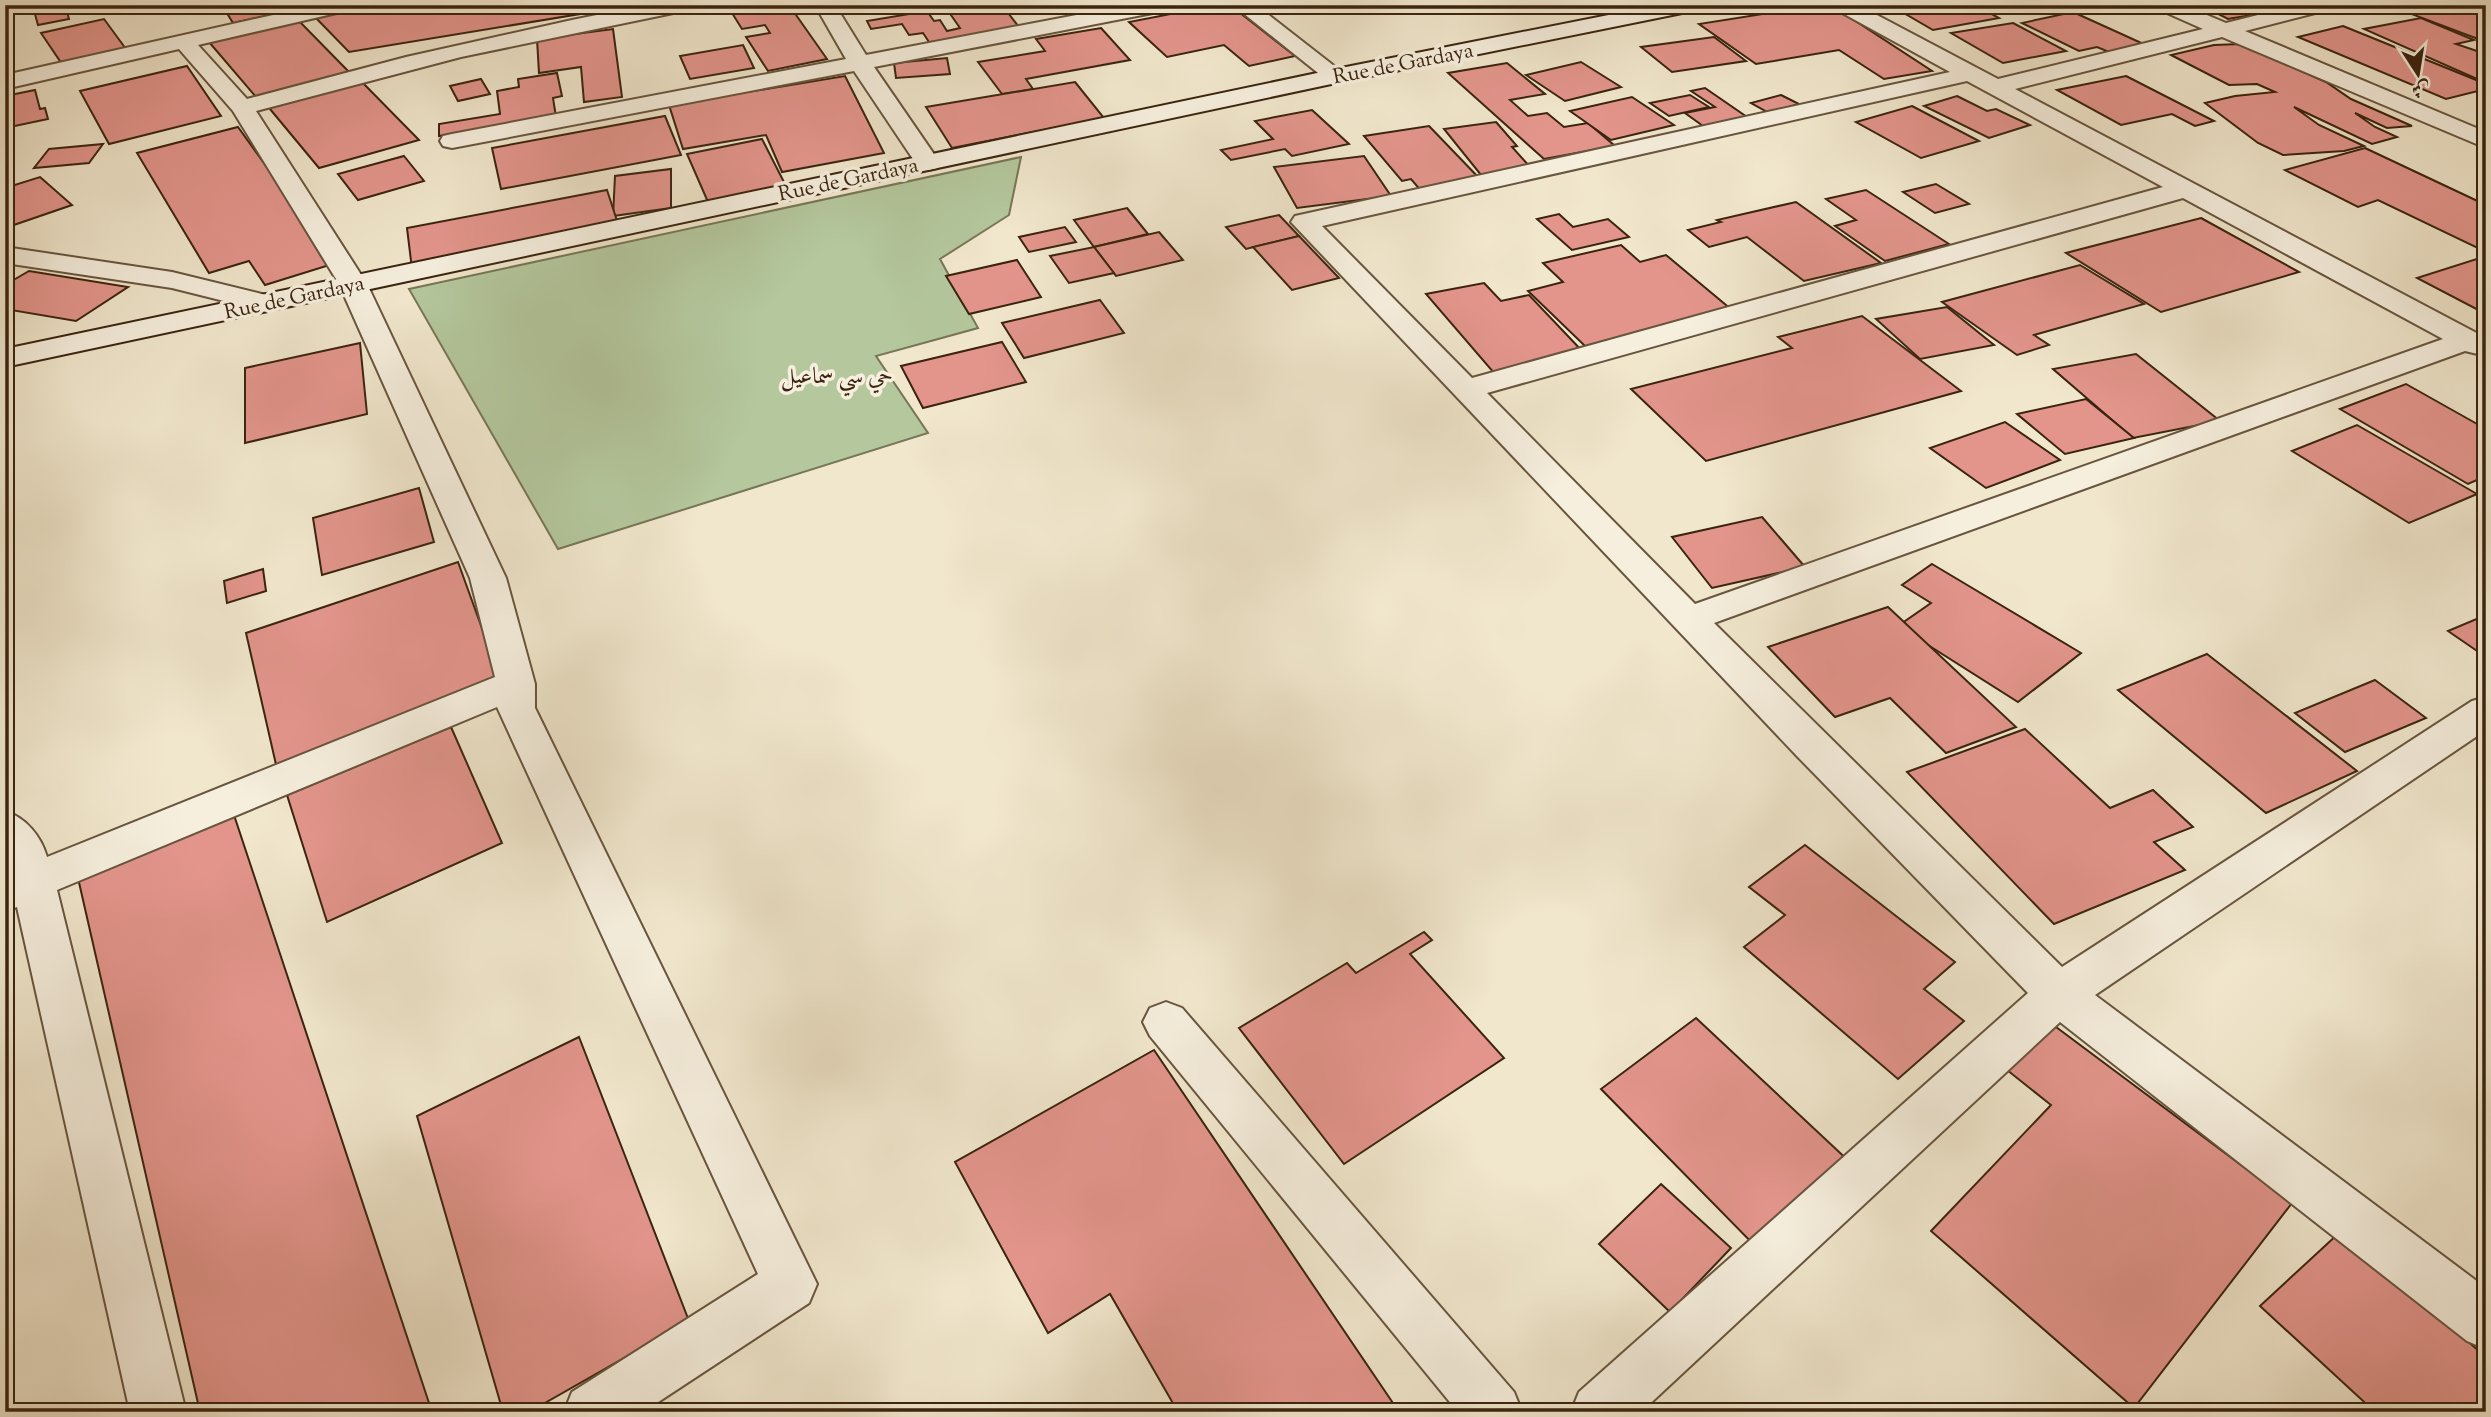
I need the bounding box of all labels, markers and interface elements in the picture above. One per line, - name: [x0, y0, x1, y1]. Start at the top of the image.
- street label: Rue de Gardaya: [1331, 37, 1477, 93]
- north arrow: [2382, 38, 2452, 108]
- text: ش: [2409, 73, 2433, 103]
- street label: Rue de Gardaya: [776, 151, 922, 210]
- street label: Rue de Gardaya: [222, 269, 368, 328]
- district label: حي سي سماعيل: [781, 361, 893, 397]

